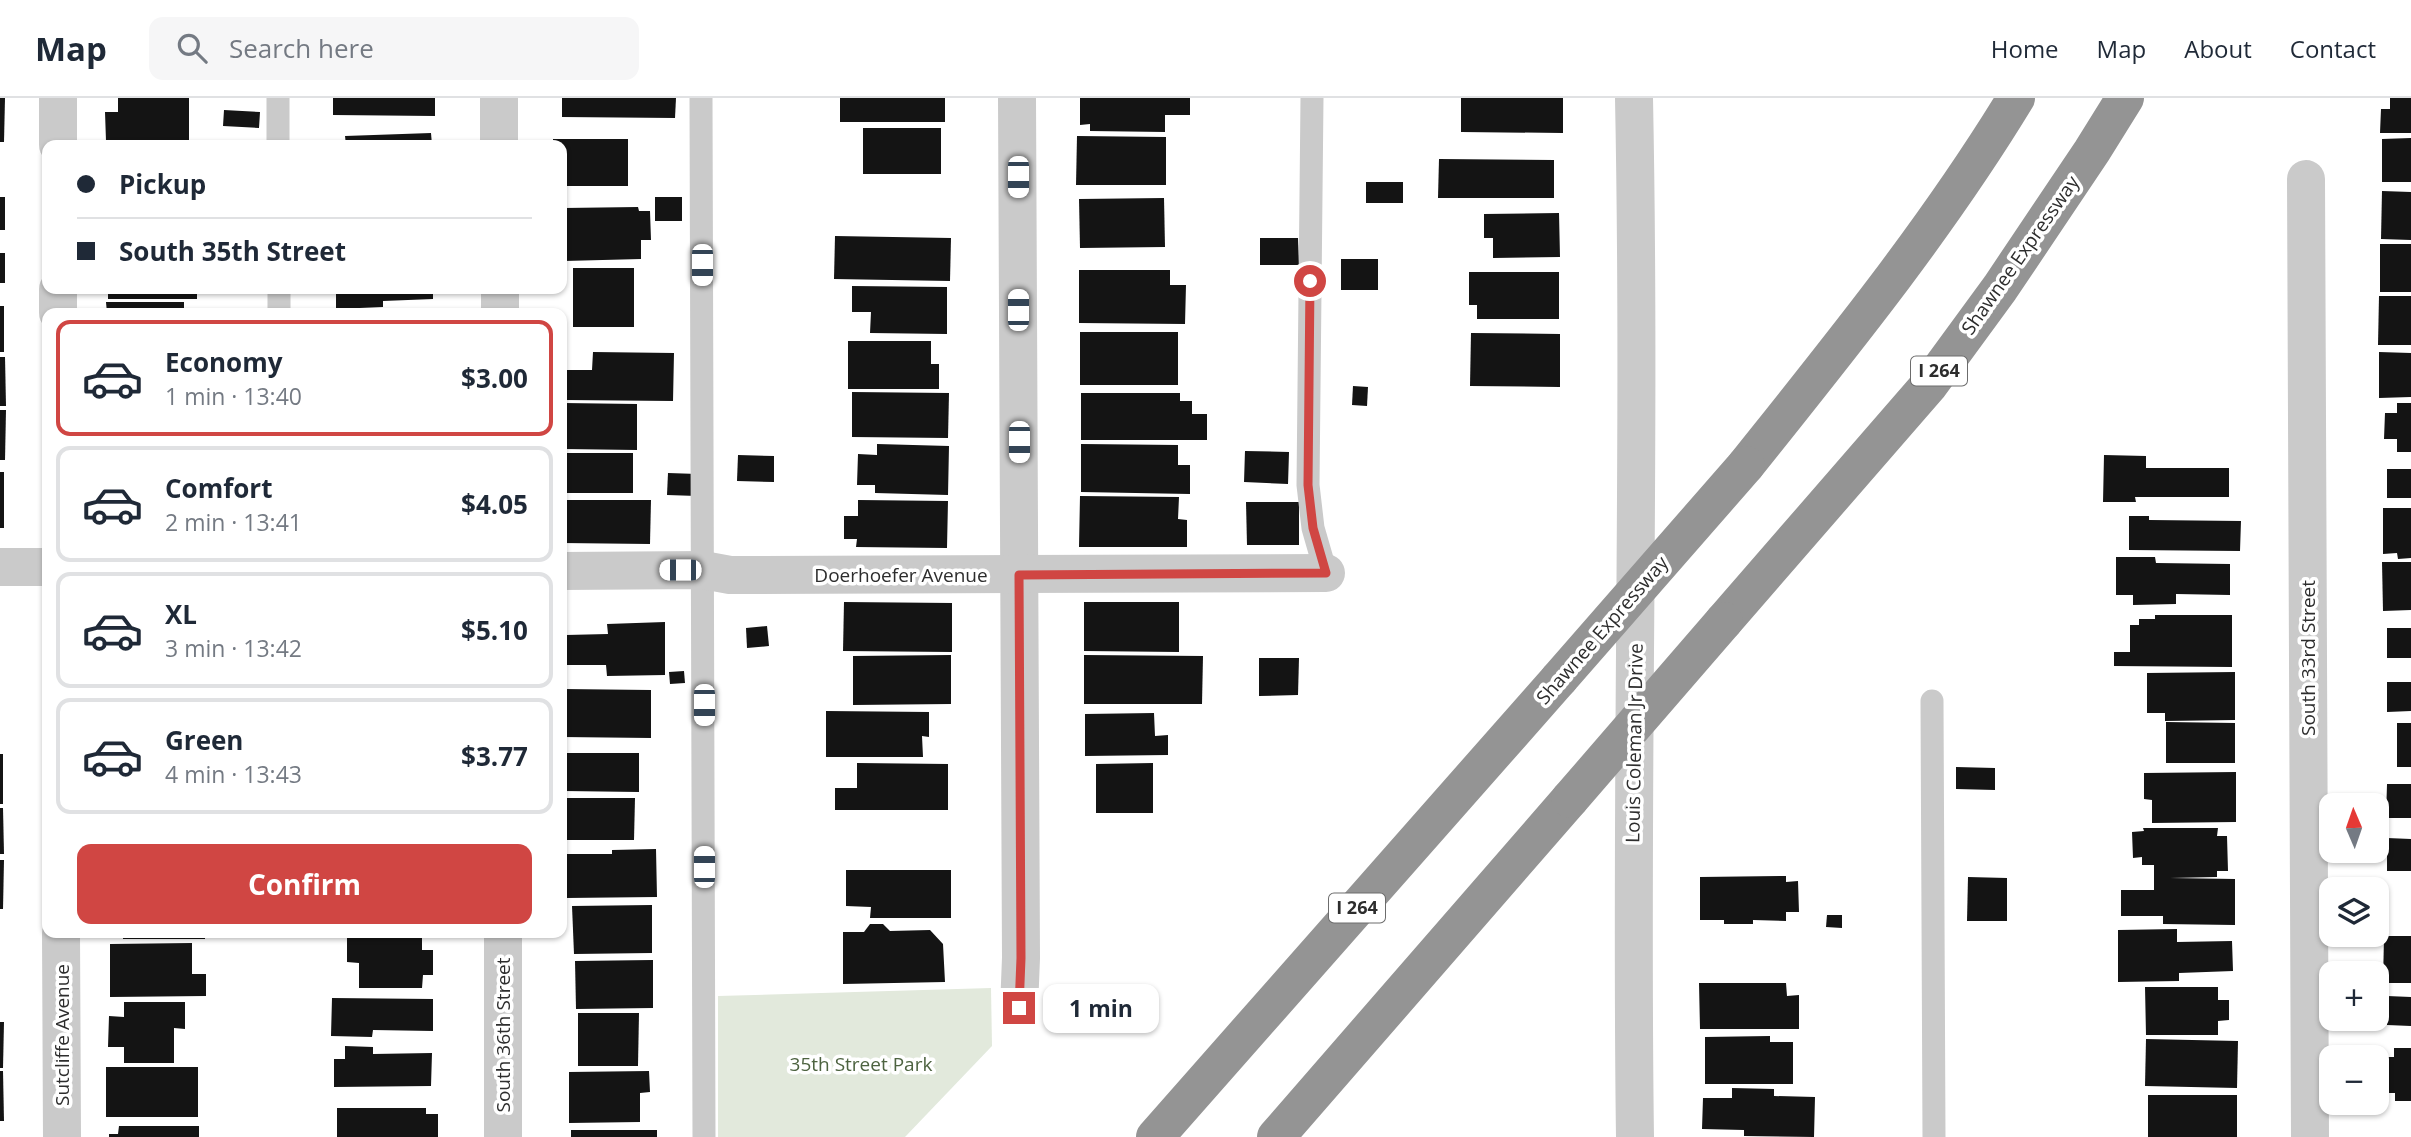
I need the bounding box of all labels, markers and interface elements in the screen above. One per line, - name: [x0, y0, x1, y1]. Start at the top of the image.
- search box: [149, 17, 639, 80]
- text: Map: [35, 26, 107, 71]
- icon: search: [173, 29, 211, 67]
- text: Search here: [229, 30, 374, 66]
- text: Home: [1991, 32, 2059, 65]
- text: Map: [2097, 32, 2146, 65]
- text: About: [2184, 32, 2252, 65]
- text: Contact: [2290, 32, 2376, 65]
- car: [1008, 156, 1029, 198]
- text: Pickup: [119, 166, 206, 202]
- street label: Shawnee Expressway: [1955, 170, 2085, 340]
- text: South 35th Street: [119, 233, 346, 269]
- car: [692, 244, 713, 286]
- route start: [1294, 265, 1326, 297]
- car: [1008, 289, 1029, 331]
- text: Economy: [165, 344, 283, 380]
- icon: car: [81, 347, 144, 410]
- road number: I 264: [1911, 356, 1967, 386]
- text: $3.00: [461, 360, 528, 396]
- text: 1 min · 13:40: [165, 380, 302, 412]
- car: [1009, 421, 1030, 463]
- text: Comfort: [165, 470, 272, 506]
- icon: car: [81, 473, 144, 536]
- text: $4.05: [461, 486, 528, 522]
- text: 2 min · 13:41: [165, 506, 302, 538]
- street label: Shawnee Expressway: [1530, 550, 1674, 710]
- car: [660, 560, 702, 581]
- street label: Doerhoefer Avenue: [814, 562, 988, 588]
- street label: South 33rd Street: [2295, 580, 2321, 736]
- text: XL: [165, 596, 197, 632]
- icon: car: [81, 599, 144, 662]
- text: $5.10: [461, 612, 528, 648]
- text: 3 min · 13:42: [165, 632, 302, 664]
- street label: Louis Coleman Jr Drive: [1619, 643, 1649, 843]
- car: [694, 684, 715, 726]
- text: Green: [165, 722, 243, 758]
- icon: car: [81, 725, 144, 788]
- text: $3.77: [461, 738, 528, 774]
- text: 4 min · 13:43: [165, 758, 302, 790]
- north arrow: [2319, 793, 2389, 863]
- map controls: [2319, 793, 2389, 1115]
- button: Confirm: [77, 844, 532, 924]
- car: [694, 846, 715, 888]
- button: layers: [2319, 877, 2389, 947]
- road number: I 264: [1329, 894, 1385, 922]
- street label: South 36th Street: [490, 957, 516, 1113]
- button: +: [2319, 961, 2389, 1031]
- street label: Sutcliffe Avenue: [49, 964, 75, 1106]
- callout: 1 min: [1044, 984, 1159, 1032]
- route end: [1003, 992, 1035, 1024]
- text: 1 min: [1069, 992, 1133, 1024]
- button: −: [2319, 1045, 2389, 1115]
- park label: 35th Street Park: [790, 1051, 932, 1077]

